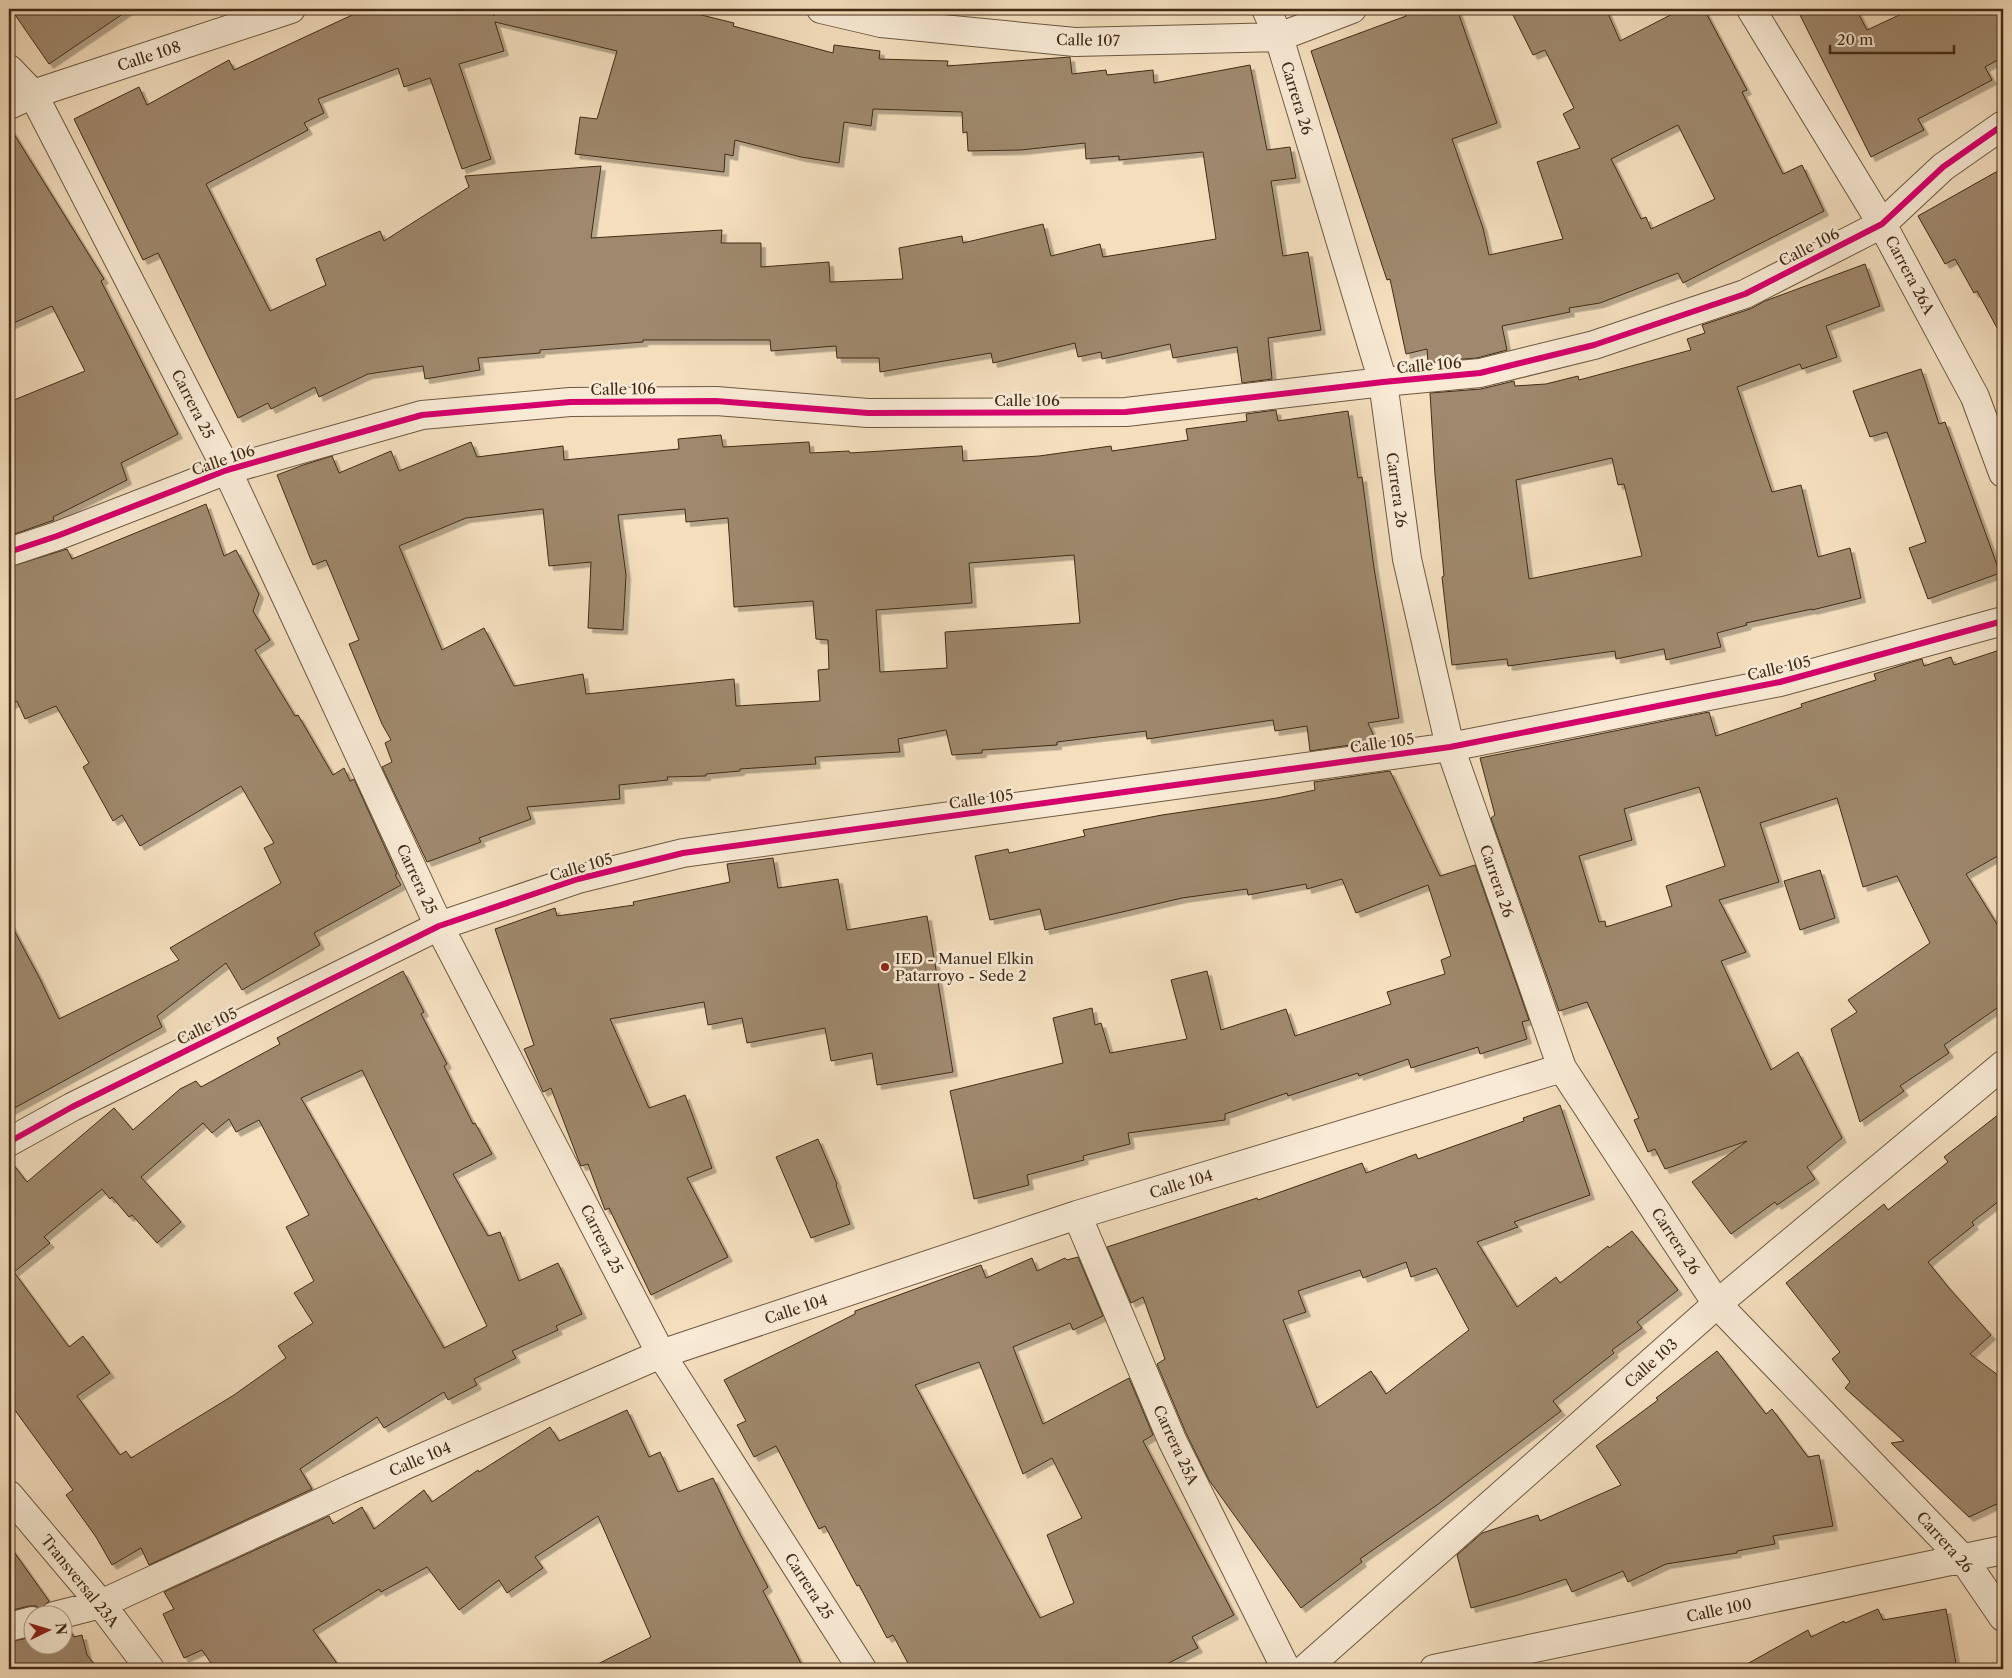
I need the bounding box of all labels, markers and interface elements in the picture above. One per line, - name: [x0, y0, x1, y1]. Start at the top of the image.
- scale bar: [1830, 22, 1953, 54]
- street label: Calle 107: [1056, 30, 1121, 50]
- text: 20 m: [1837, 30, 1873, 49]
- street label: Calle 108: [115, 37, 183, 75]
- street label: Carrera 26: [1277, 59, 1317, 137]
- street label: Calle 106: [1776, 224, 1843, 270]
- street label: Carrera 26A: [1881, 232, 1939, 319]
- street label: Calle 106: [1396, 353, 1463, 377]
- street label: Carrera 25: [167, 366, 219, 442]
- street label: Calle 106: [590, 379, 656, 399]
- street label: Calle 106: [994, 391, 1060, 410]
- street label: Calle 106: [189, 440, 257, 480]
- street label: Carrera 26: [1382, 451, 1412, 529]
- street label: Calle 105: [1745, 651, 1813, 685]
- street label: Calle 105: [1349, 729, 1415, 757]
- street label: Calle 105: [948, 785, 1014, 813]
- street label: Carrera 25: [393, 841, 441, 917]
- street label: Carrera 26: [1476, 842, 1518, 920]
- street label: Calle 105: [547, 849, 615, 885]
- place label: IED - Manuel Elkin Patarroyo - Sede 2: [895, 949, 1034, 985]
- marker: IED - Manuel Elkin Patarroyo - Sede 2: [879, 961, 891, 973]
- street label: Calle 105: [174, 1003, 240, 1049]
- street label: Calle 104: [1147, 1165, 1215, 1203]
- street label: Carrera 25: [576, 1201, 628, 1277]
- street label: Carrera 26: [1647, 1204, 1705, 1278]
- street label: Calle 104: [762, 1290, 830, 1328]
- street label: Calle 103: [1621, 1334, 1681, 1392]
- street label: Carrera 25A: [1149, 1402, 1203, 1489]
- street label: Calle 104: [386, 1438, 454, 1480]
- street label: Carrera 26: [1913, 1508, 1978, 1577]
- street label: Transversal 23A: [37, 1531, 124, 1632]
- street label: Carrera 25: [781, 1549, 837, 1623]
- street label: Calle 100: [1685, 1594, 1753, 1626]
- north arrow: [22, 1606, 72, 1656]
- text: N: [51, 1622, 70, 1636]

